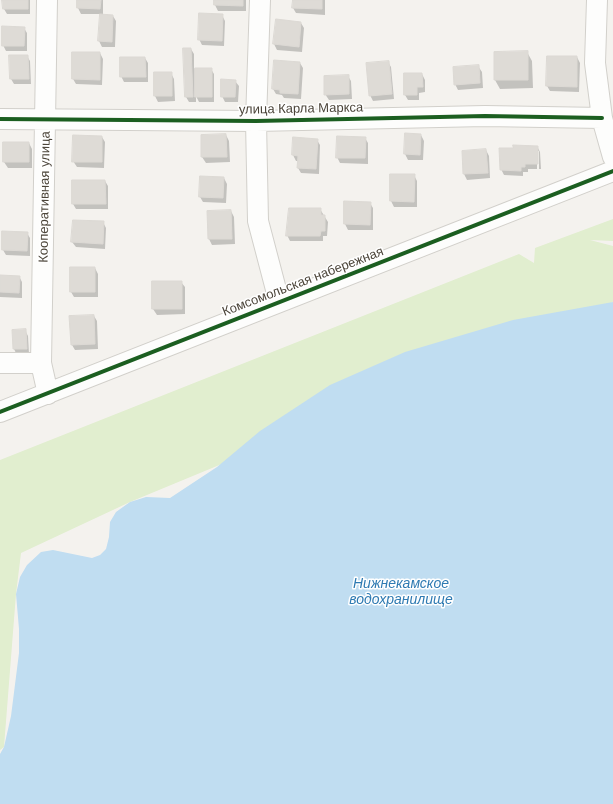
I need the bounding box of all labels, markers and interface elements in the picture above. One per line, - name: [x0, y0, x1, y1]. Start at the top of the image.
- street label: улица Карла Маркса: [239, 100, 363, 118]
- street label: Кооперативная улица: [36, 131, 54, 263]
- street label: Комсомольская набережная: [220, 244, 386, 320]
- water label: Нижнекамское водохранилище: [349, 576, 453, 608]

